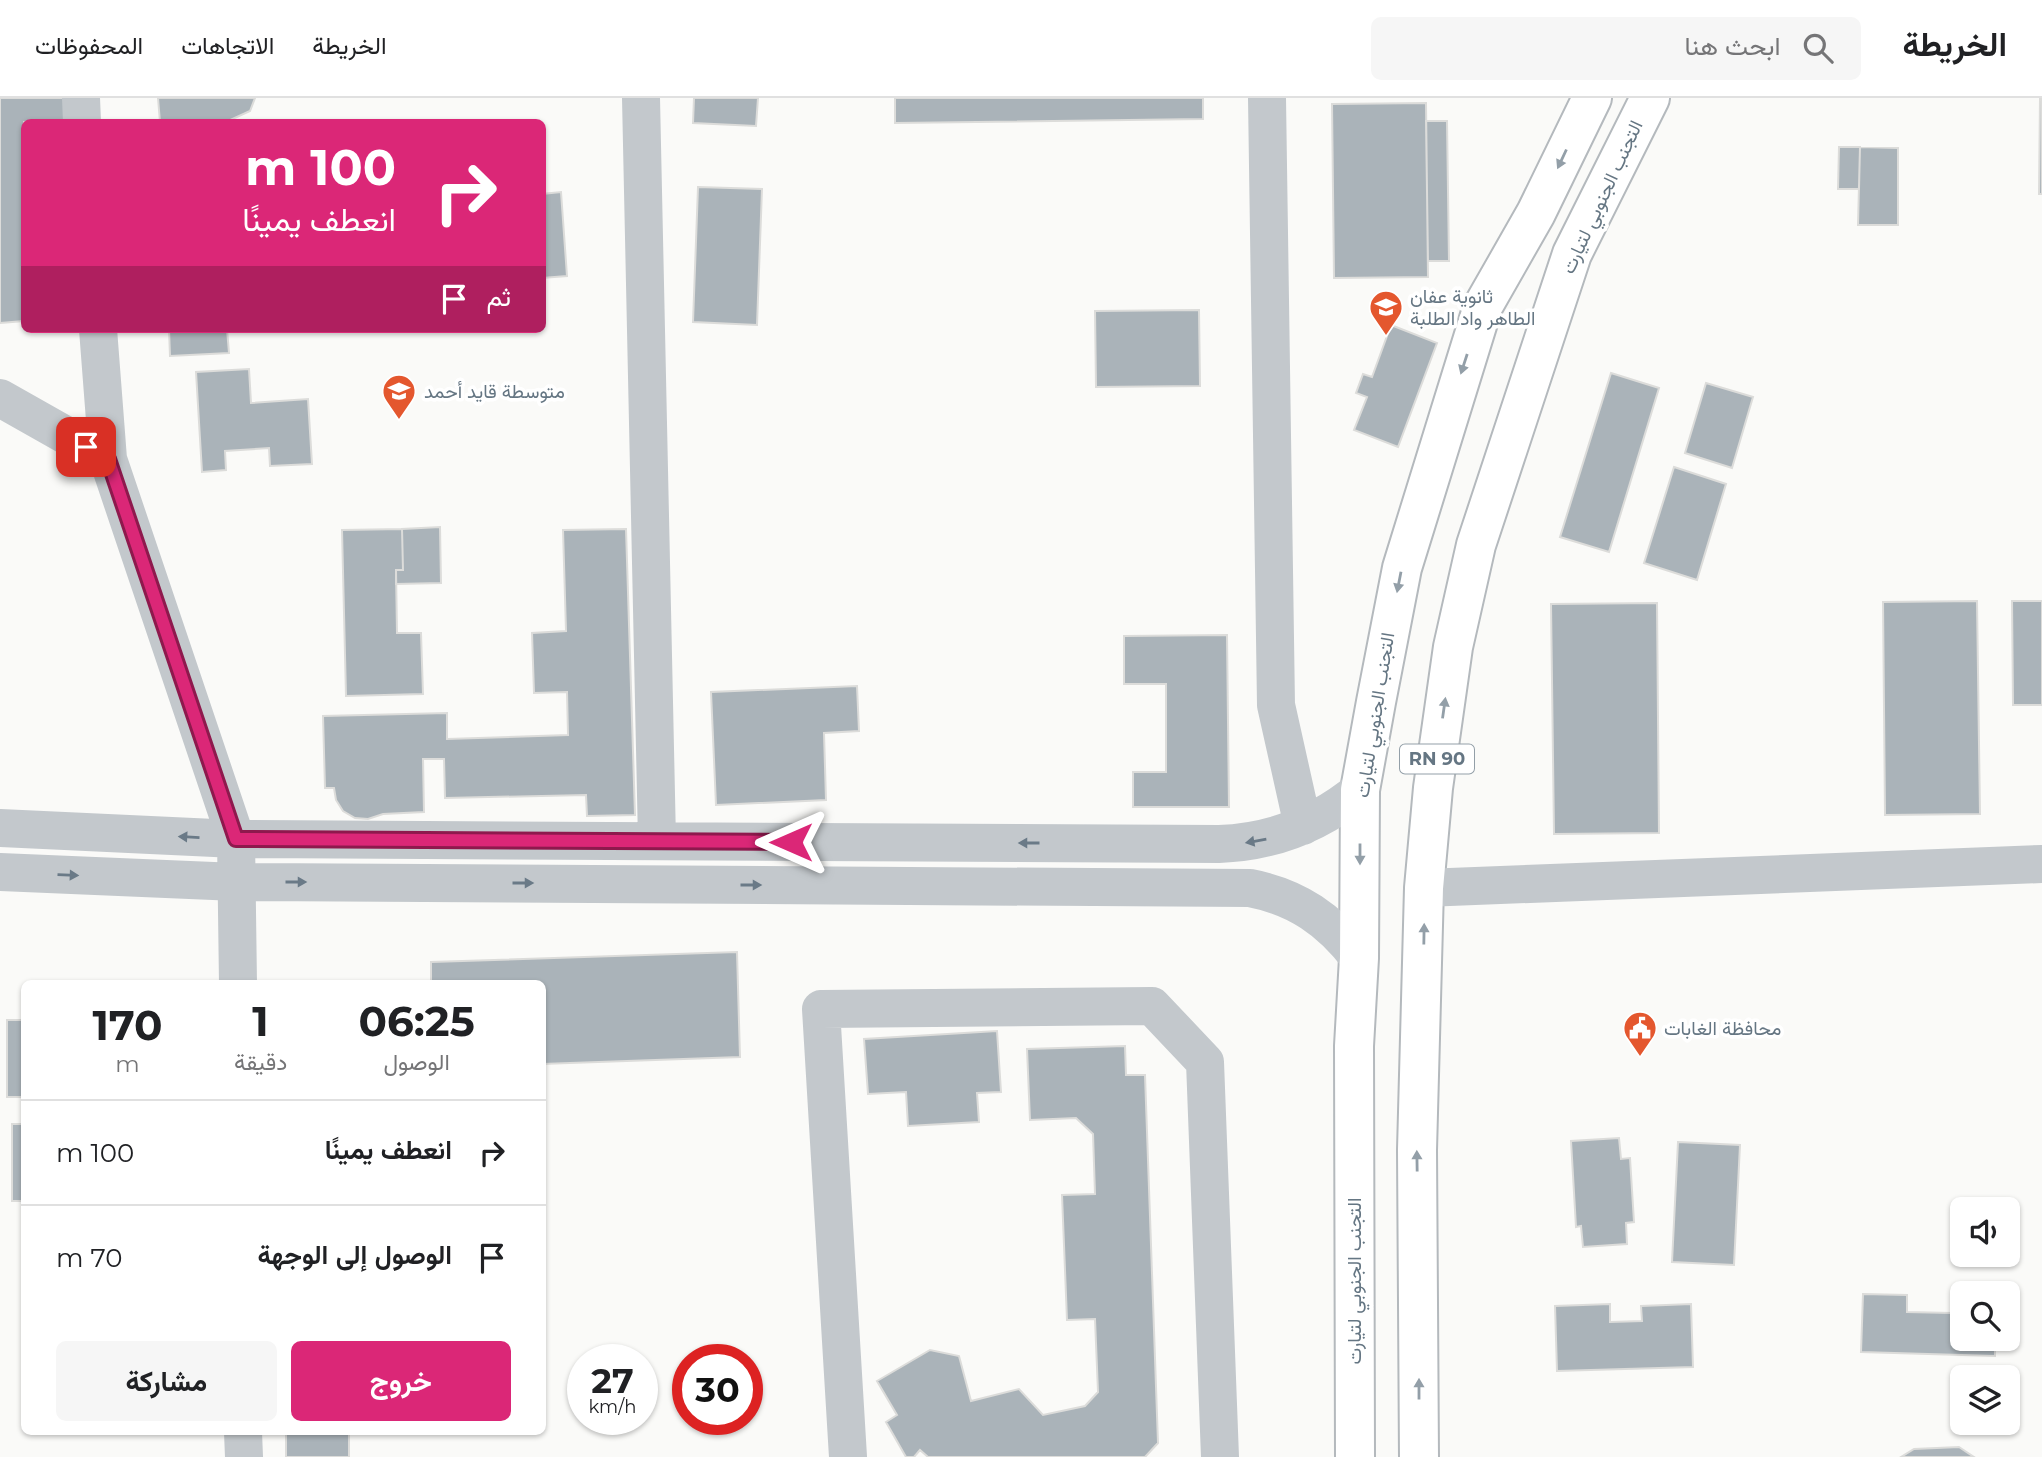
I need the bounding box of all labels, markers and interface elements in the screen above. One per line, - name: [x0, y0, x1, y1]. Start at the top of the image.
- search box: [1371, 17, 1861, 80]
- text: الخريطة: [1903, 24, 2007, 64]
- icon: search: [1799, 29, 1837, 67]
- text: ابحث هنا: [1684, 30, 1781, 62]
- text: المحفوظات: [35, 31, 143, 60]
- text: الاتجاهات: [181, 31, 274, 60]
- text: الخريطة: [312, 31, 387, 60]
- street label: التجنب الجنوبي لتيارت: [1556, 117, 1651, 279]
- text: 100 m: [245, 138, 396, 197]
- icon: right: [420, 147, 511, 238]
- one-way arrow: [1556, 149, 1568, 169]
- text: انعطف يمينًا: [242, 200, 396, 239]
- icon: arrive: [435, 280, 473, 318]
- text: ثم: [487, 281, 511, 313]
- place label: ثانوية عفان الطاهر واد الطلبة: [1410, 285, 1535, 330]
- school or university icon: ثانوية عفان الطاهر واد الطلبة: [1367, 288, 1405, 337]
- one-way arrow: [1458, 353, 1469, 374]
- school or university icon: متوسطة قايد أحمد: [380, 372, 418, 421]
- place label: متوسطة قايد أحمد: [424, 380, 565, 403]
- pin: [56, 417, 116, 477]
- icon: arrive: [67, 428, 105, 466]
- one-way arrow: [1393, 571, 1404, 593]
- street label: التجنب الجنوبي لتيارت: [1351, 631, 1403, 800]
- one-way arrow: [1439, 696, 1450, 718]
- road number: RN 90: [1400, 744, 1474, 774]
- position arrow: [754, 805, 828, 879]
- one-way arrow: [178, 831, 200, 842]
- one-way arrow: [1245, 835, 1267, 846]
- one-way arrow: [1018, 837, 1040, 849]
- one-way arrow: [1354, 844, 1366, 866]
- one-way arrow: [57, 869, 79, 880]
- one-way arrow: [285, 876, 307, 888]
- one-way arrow: [512, 877, 534, 889]
- one-way arrow: [740, 879, 762, 891]
- one-way arrow: [1418, 923, 1429, 945]
- text: 1: [252, 995, 269, 1047]
- text: 06:25: [359, 995, 475, 1047]
- text: 170: [92, 999, 163, 1051]
- public building icon: محافظة الغابات: [1621, 1009, 1659, 1058]
- place label: محافظة الغابات: [1664, 1017, 1781, 1040]
- text: دقيقة: [234, 1048, 287, 1076]
- text: الوصول: [383, 1048, 450, 1076]
- text: m: [115, 1050, 140, 1078]
- text: انعطف يمينًا: [325, 1134, 452, 1166]
- icon: right: [473, 1134, 511, 1172]
- text: 100 m: [56, 1137, 134, 1169]
- one-way arrow: [1411, 1150, 1423, 1172]
- map controls: [1950, 1197, 2020, 1435]
- button: sound: [1950, 1197, 2020, 1267]
- street label: التجنب الجنوبي لتيارت: [1343, 1198, 1370, 1364]
- text: الوصول إلى الوجهة: [258, 1239, 452, 1271]
- icon: arrive: [473, 1239, 511, 1277]
- text: 70 m: [56, 1242, 122, 1274]
- button: search: [1950, 1281, 2020, 1351]
- button: مشاركة: [56, 1341, 277, 1421]
- button: خروج: [291, 1341, 511, 1421]
- speed limit sign: 30: [672, 1344, 763, 1435]
- text: 27: [591, 1359, 634, 1402]
- button: layers: [1950, 1365, 2020, 1435]
- one-way arrow: [1413, 1378, 1425, 1400]
- text: km/h: [588, 1396, 637, 1418]

